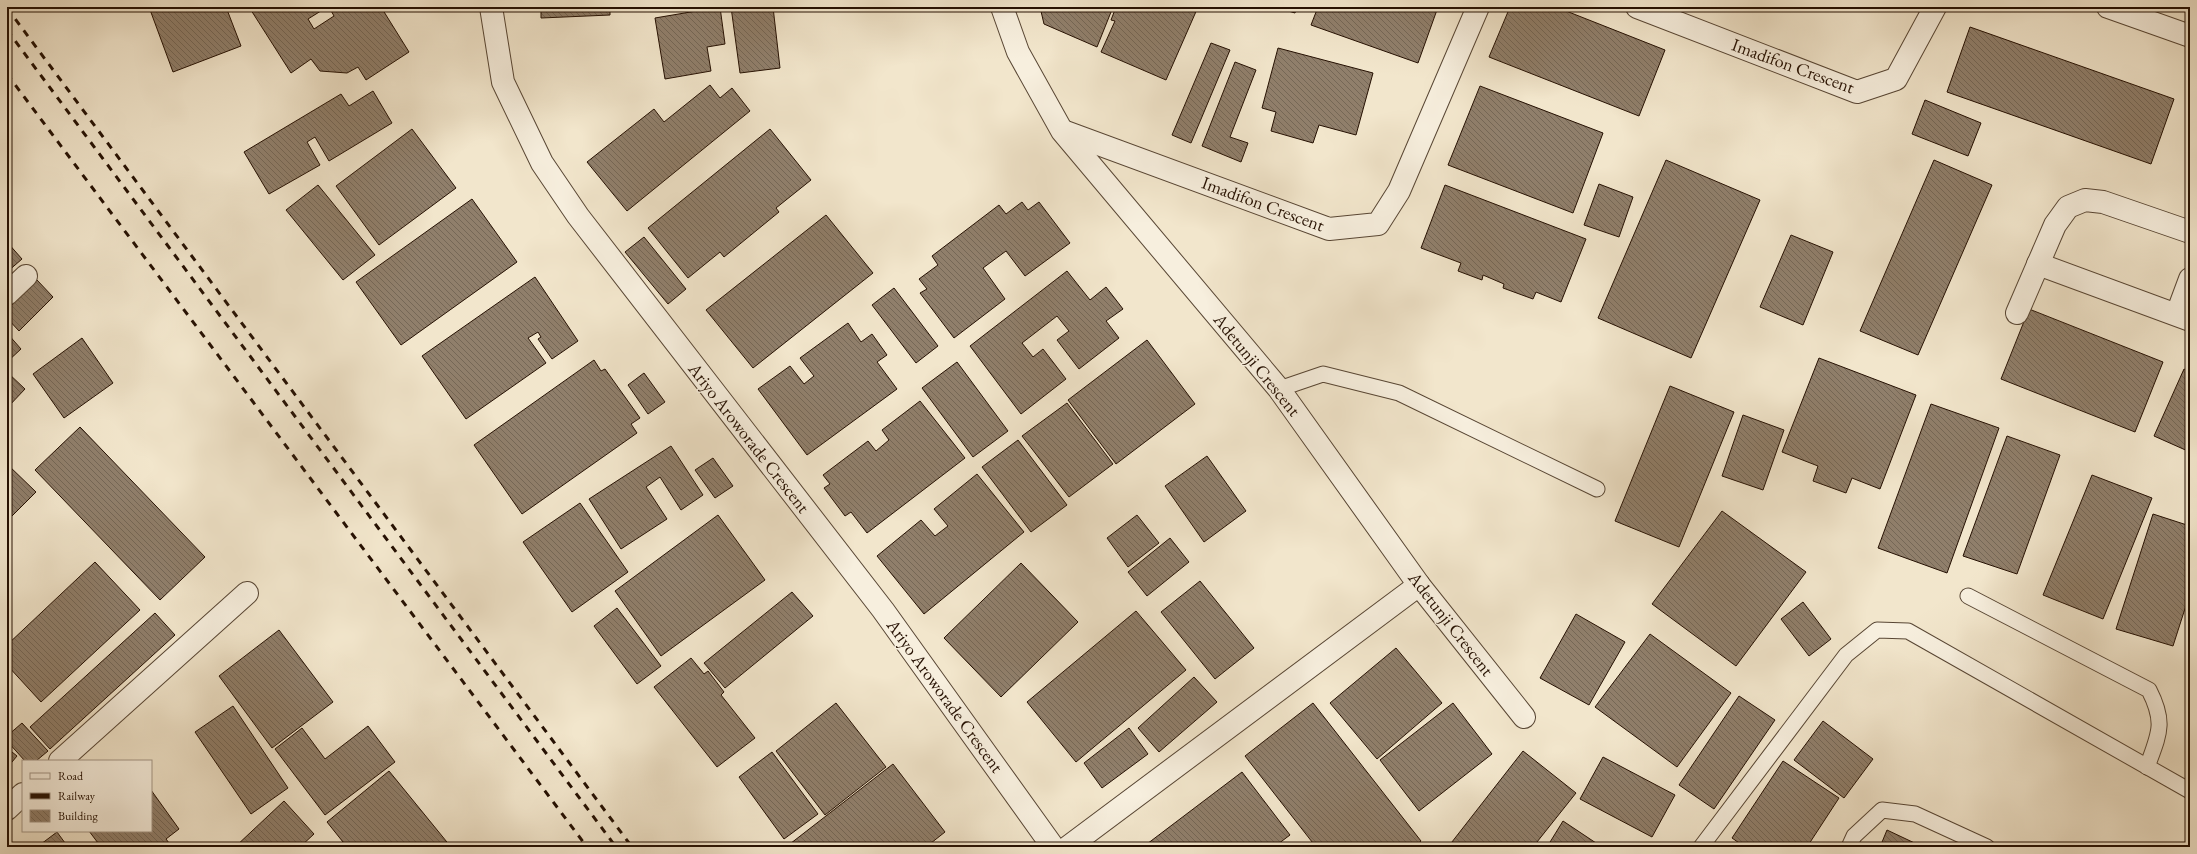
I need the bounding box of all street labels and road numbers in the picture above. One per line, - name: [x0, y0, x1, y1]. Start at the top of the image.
- street label: Imadifon Crescent: [1729, 33, 1858, 98]
- street label: Imadifon Crescent: [1199, 171, 1328, 236]
- street label: Adetunji Crescent: [1208, 308, 1306, 421]
- street label: Ariyo Aroworade Crescent: [683, 357, 815, 518]
- street label: Adetunji Crescent: [1403, 566, 1499, 681]
- street label: Ariyo Aroworade Crescent: [881, 614, 1009, 777]

